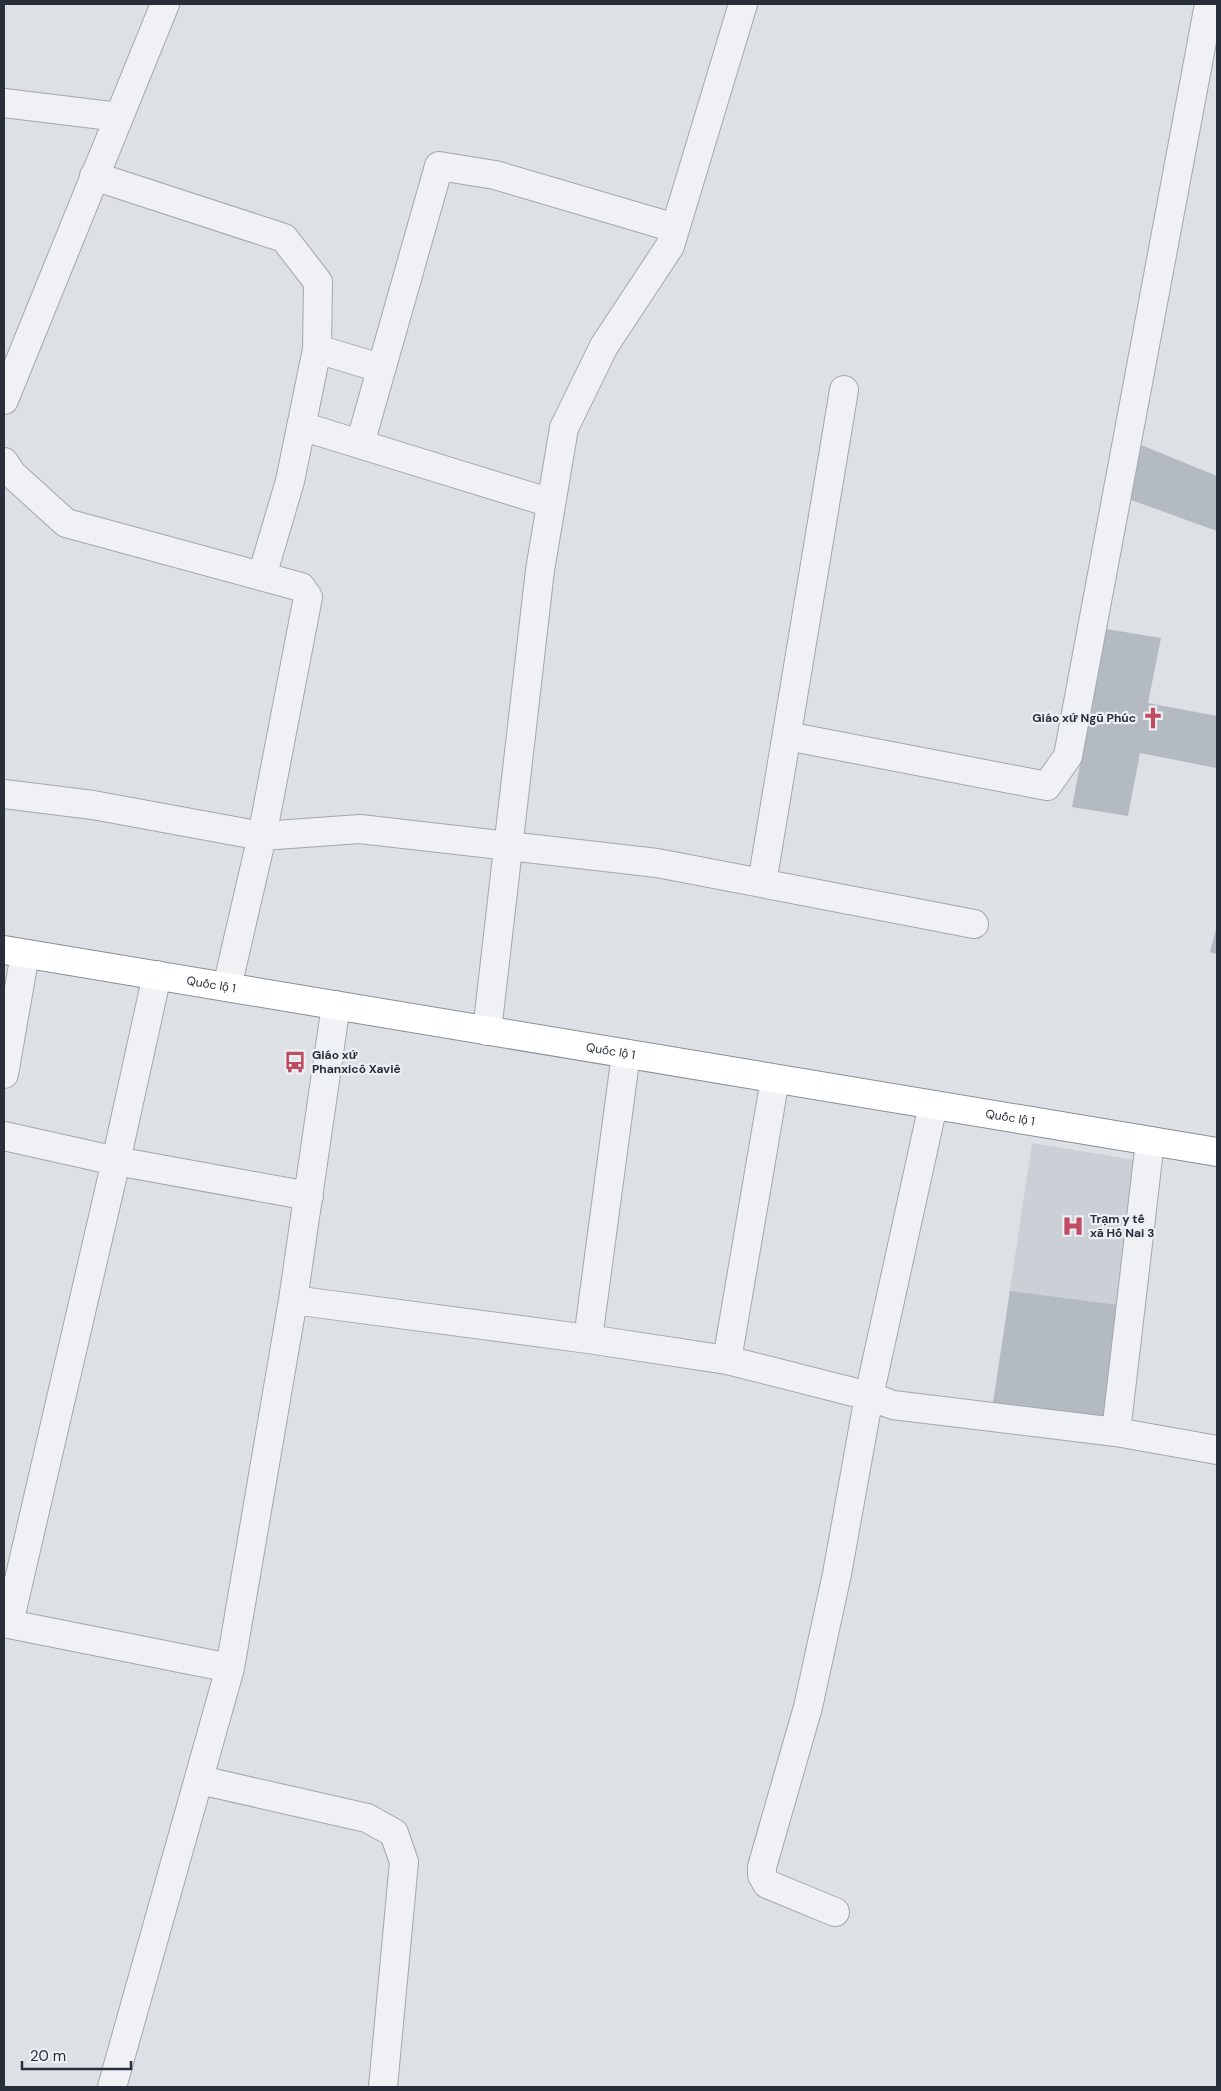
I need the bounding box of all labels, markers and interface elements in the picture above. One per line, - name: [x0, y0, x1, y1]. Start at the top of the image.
- church icon: Giáo xứ Ngũ Phúc: [1140, 705, 1166, 731]
- place label: Giáo xứ Ngũ Phúc: [1032, 710, 1136, 726]
- street label: Quốc lộ 1: [185, 973, 237, 996]
- street label: Quốc lộ 1: [585, 1039, 636, 1063]
- place label: Giáo xứ Phanxicô Xaviê: [312, 1047, 401, 1077]
- bus stop icon: Giáo xứ Phanxicô Xaviê: [282, 1049, 308, 1075]
- street label: Quốc lộ 1: [984, 1106, 1036, 1130]
- place label: Trạm y tế xã Hố Nai 3: [1090, 1211, 1154, 1241]
- hospital icon: Trạm y tế xã Hố Nai 3: [1060, 1213, 1086, 1239]
- scale bar: [22, 2038, 131, 2070]
- text: 20 m: [30, 2046, 66, 2066]

